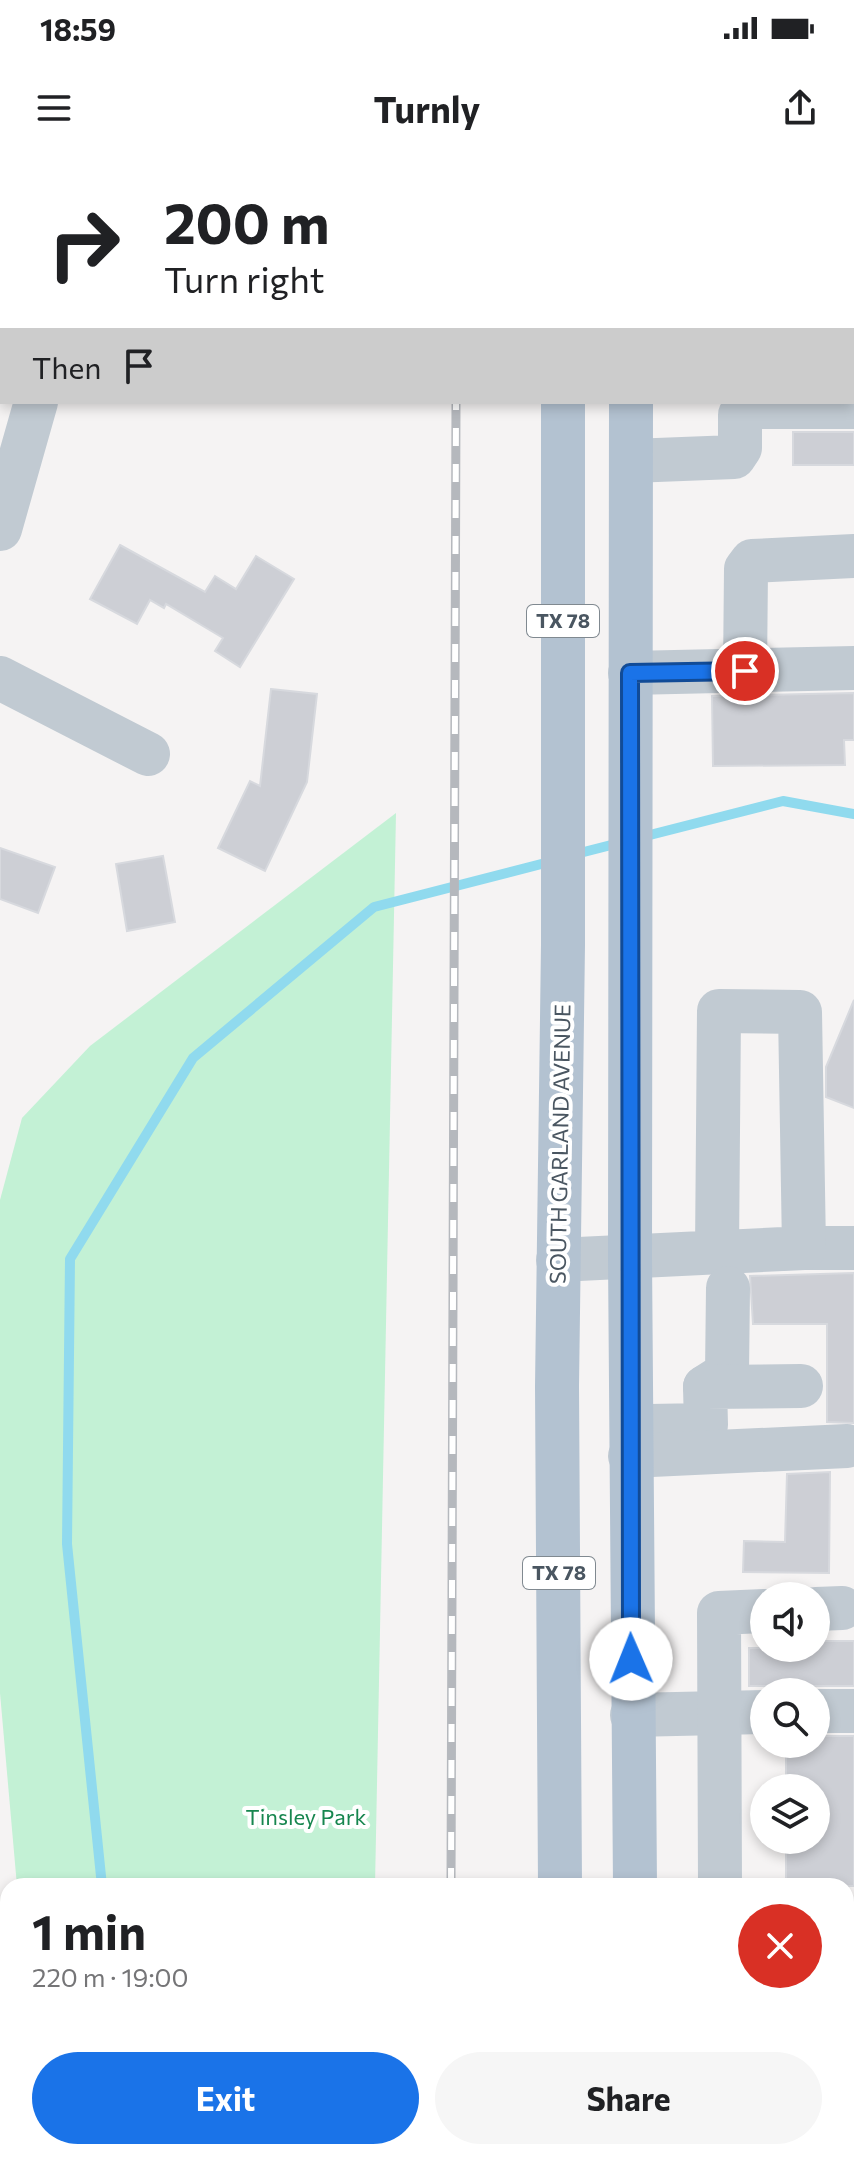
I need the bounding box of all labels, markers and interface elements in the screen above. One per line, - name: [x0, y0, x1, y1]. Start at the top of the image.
- text: 18:59: [40, 10, 116, 47]
- icon: menu: [32, 86, 76, 130]
- text: Turnly: [374, 86, 480, 130]
- icon: share: [778, 86, 822, 130]
- text: 200 m: [164, 187, 330, 256]
- icon: right: [32, 192, 136, 296]
- text: Turn right: [164, 256, 325, 300]
- icon: arrive: [117, 344, 161, 388]
- text: Then: [32, 348, 101, 385]
- road number: TX 78: [527, 605, 599, 637]
- pin: [711, 637, 779, 705]
- icon: arrive: [723, 649, 767, 693]
- street label: SOUTH GARLAND AVENUE: [544, 1004, 575, 1284]
- road number: TX 78: [523, 1557, 595, 1589]
- map controls: [750, 1582, 830, 1854]
- button: sound: [750, 1582, 830, 1662]
- position arrow: [589, 1617, 673, 1701]
- button: search: [750, 1678, 830, 1758]
- button: layers: [750, 1774, 830, 1854]
- park label: Tinsley Park: [246, 1803, 367, 1830]
- text: 1 min: [32, 1901, 146, 1960]
- button: close: [738, 1904, 822, 1988]
- text: 220 m · 19:00: [32, 1961, 188, 1992]
- button: Exit: [32, 2052, 419, 2144]
- button: Share: [435, 2052, 822, 2144]

